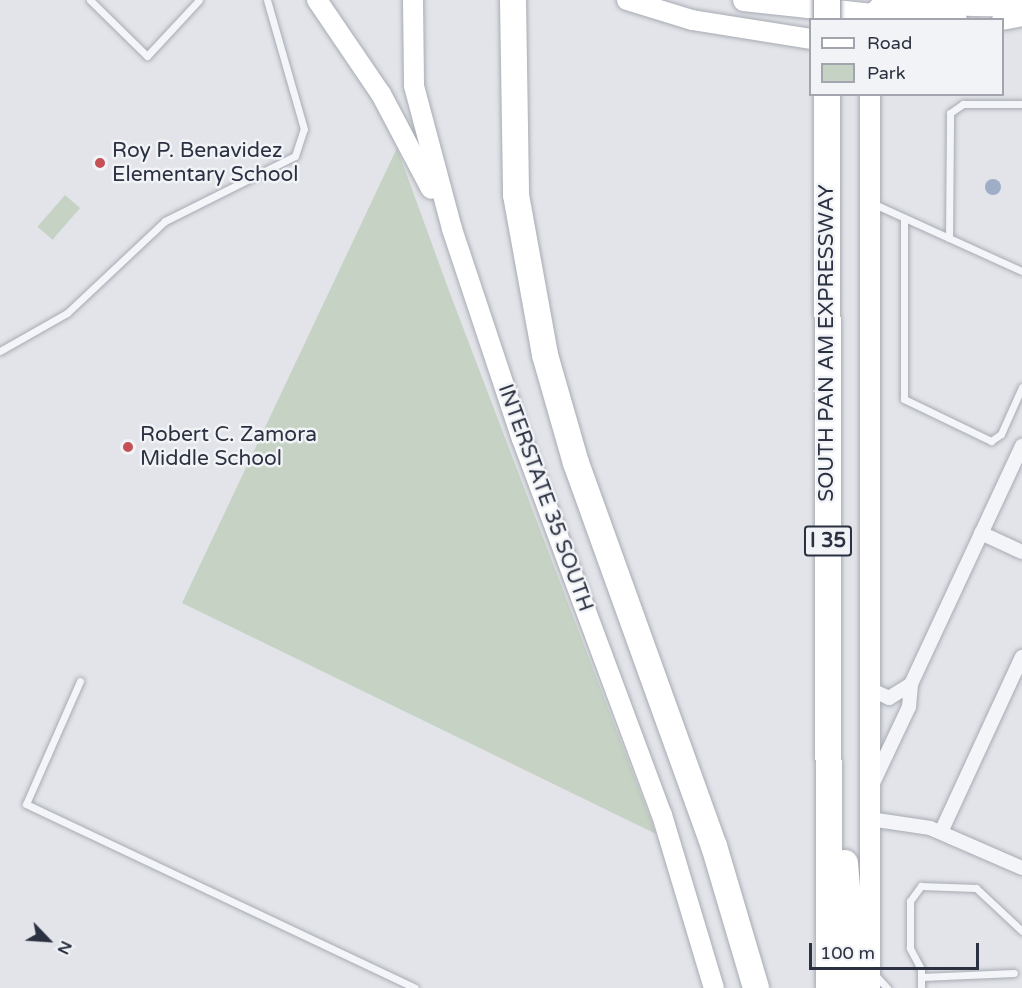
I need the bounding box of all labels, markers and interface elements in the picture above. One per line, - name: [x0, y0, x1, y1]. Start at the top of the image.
- legend: [809, 18, 1004, 96]
- text: Road: [867, 32, 912, 54]
- text: Park: [867, 62, 905, 84]
- place label: Roy P. Benavidez Elementary School: [112, 138, 299, 188]
- marker: Roy P. Benavidez Elementary School: [93, 156, 107, 170]
- street label: SOUTH PAN AM EXPRESSWAY: [814, 184, 840, 502]
- street label: INTERSTATE 35 SOUTH: [492, 381, 598, 615]
- place label: Robert C. Zamora Middle School: [140, 422, 317, 472]
- marker: Robert C. Zamora Middle School: [121, 440, 135, 454]
- road number: I 35: [802, 524, 854, 558]
- north arrow: [18, 910, 78, 970]
- scale bar: [812, 931, 982, 969]
- text: N: [53, 938, 76, 958]
- text: 100 m: [820, 942, 875, 964]

